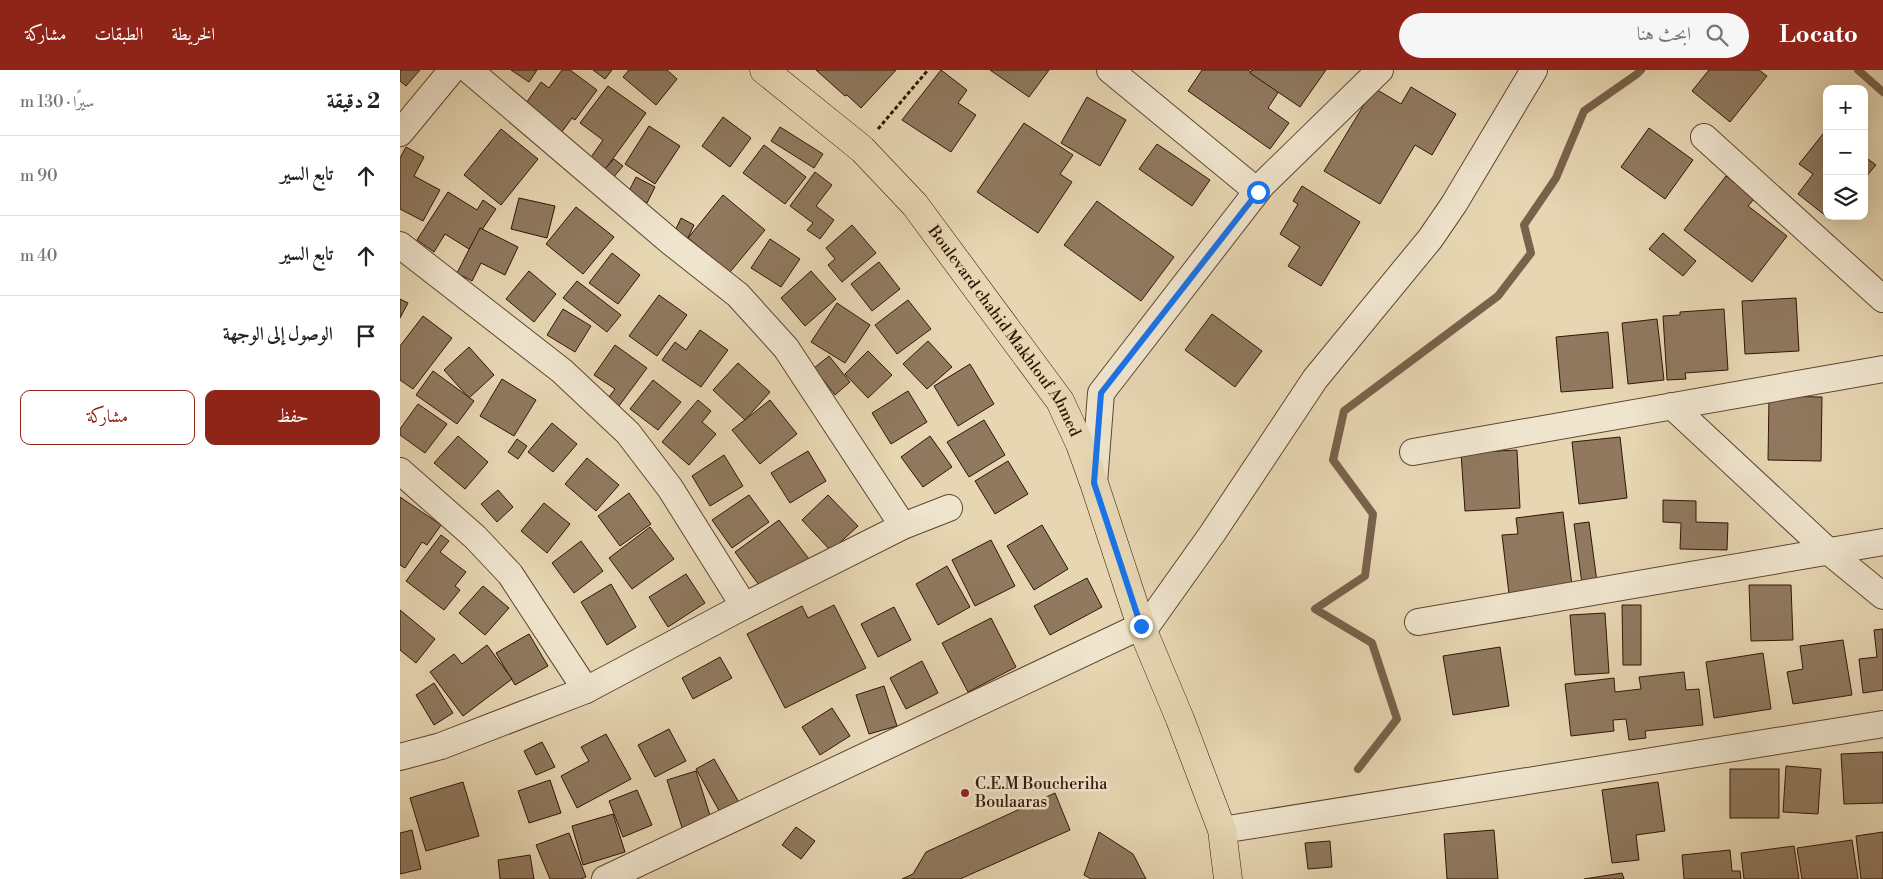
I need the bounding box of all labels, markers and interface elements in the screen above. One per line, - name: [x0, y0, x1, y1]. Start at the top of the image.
- search box: [1399, 13, 1749, 58]
- text: Locato: [1779, 20, 1858, 50]
- icon: search: [1703, 21, 1731, 49]
- text: ابحث هنا: [1637, 22, 1691, 46]
- text: مشاركة: [25, 23, 66, 46]
- text: الطبقات: [94, 23, 143, 46]
- text: الخريطة: [171, 23, 215, 46]
- map controls: [1823, 85, 1868, 220]
- button: +: [1823, 85, 1868, 130]
- text: 2 دقيقة: [327, 89, 380, 115]
- text: سيرًا · 130 m: [20, 92, 94, 112]
- button: −: [1823, 130, 1868, 175]
- text: تابع السير: [280, 162, 333, 186]
- icon: ahead: [352, 162, 380, 190]
- text: 90 m: [20, 166, 58, 186]
- button: layers: [1823, 175, 1868, 220]
- route start: [1247, 181, 1270, 204]
- street label: Boulevard chahid Makhlouf Ahmed: [923, 221, 1085, 440]
- text: تابع السير: [280, 242, 333, 266]
- icon: ahead: [352, 242, 380, 270]
- text: 40 m: [20, 246, 57, 266]
- text: الوصول إلى الوجهة: [223, 322, 333, 346]
- icon: arrive: [352, 322, 380, 350]
- button: مشاركة: [20, 390, 195, 445]
- button: حفظ: [205, 390, 380, 445]
- route end: [1130, 615, 1153, 638]
- place label: C.E.M Boucheriha Boulaaras: [974, 774, 1108, 812]
- marker: C.E.M Boucheriha Boulaaras: [959, 787, 971, 799]

